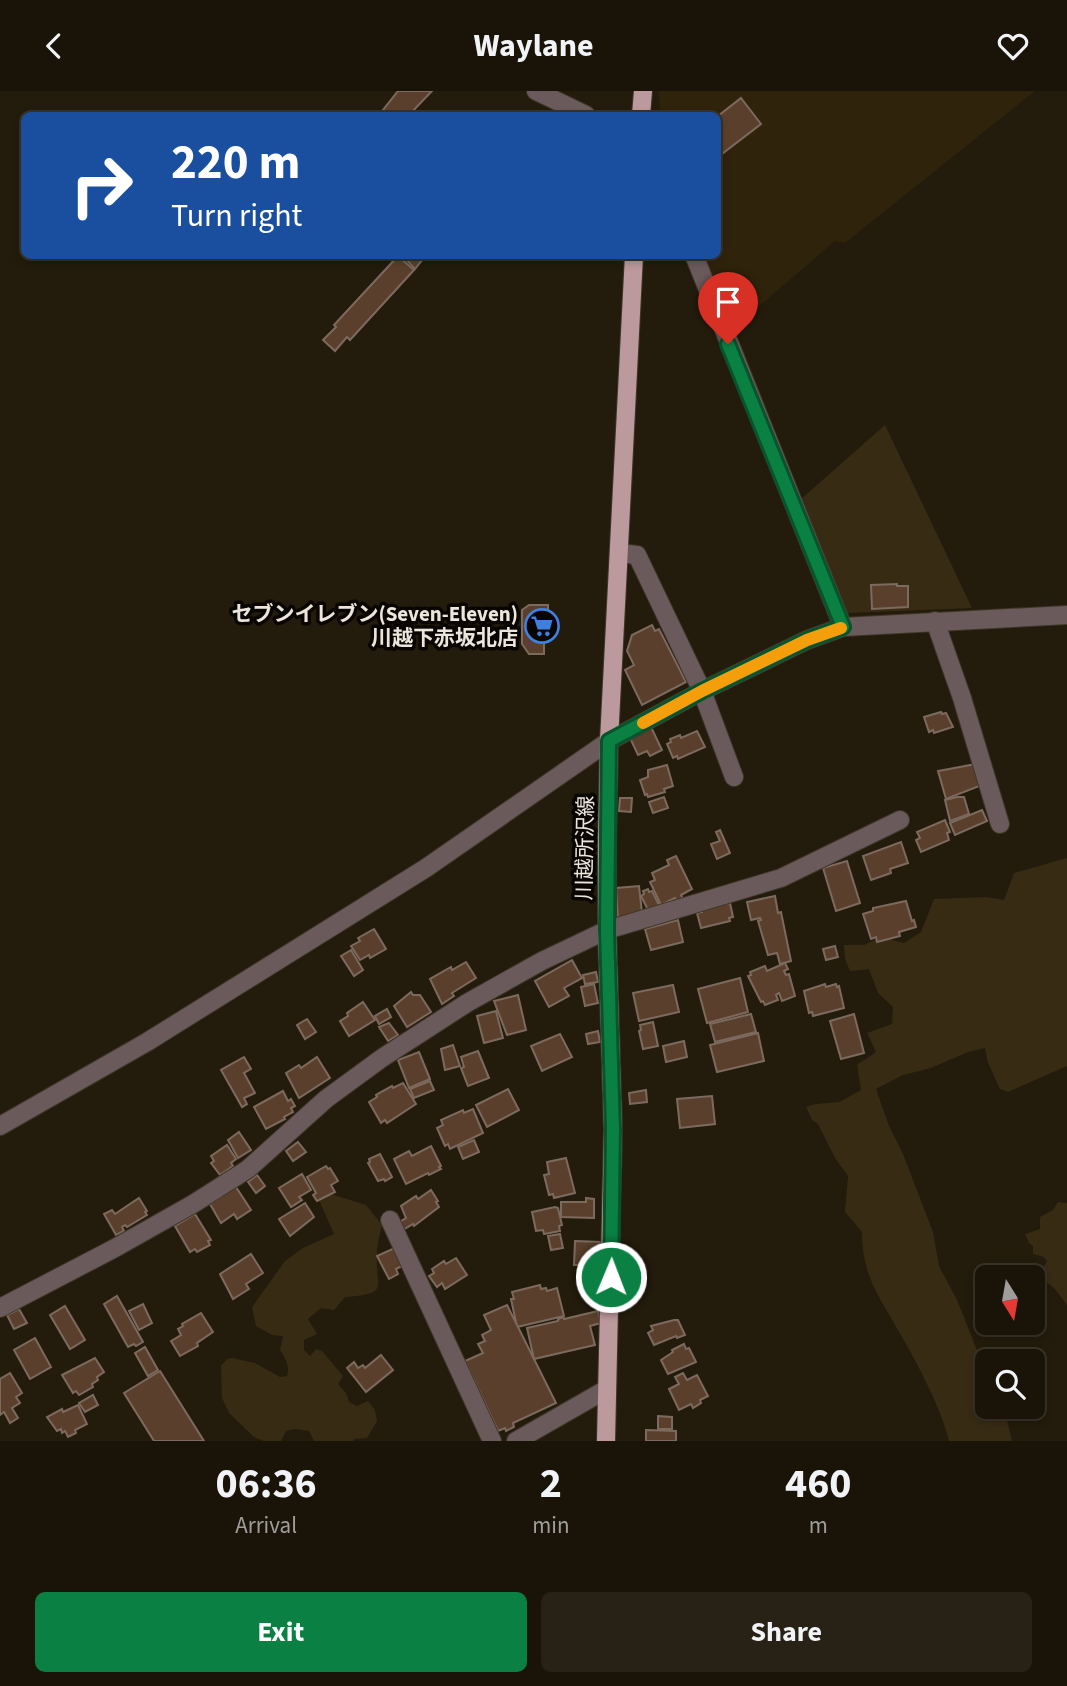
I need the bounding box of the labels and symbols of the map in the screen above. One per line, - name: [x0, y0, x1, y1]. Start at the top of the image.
- pin: [698, 272, 758, 344]
- place label: セブンイレブン(Seven-Eleven) 川越下赤坂北店: [231, 599, 518, 653]
- supermarket icon: セブンイレブン(Seven-Eleven) 川越下赤坂北店: [523, 607, 561, 645]
- street label: 川越所沢線: [569, 795, 601, 901]
- position arrow: [574, 1240, 648, 1314]
- north arrow: [975, 1265, 1045, 1335]

